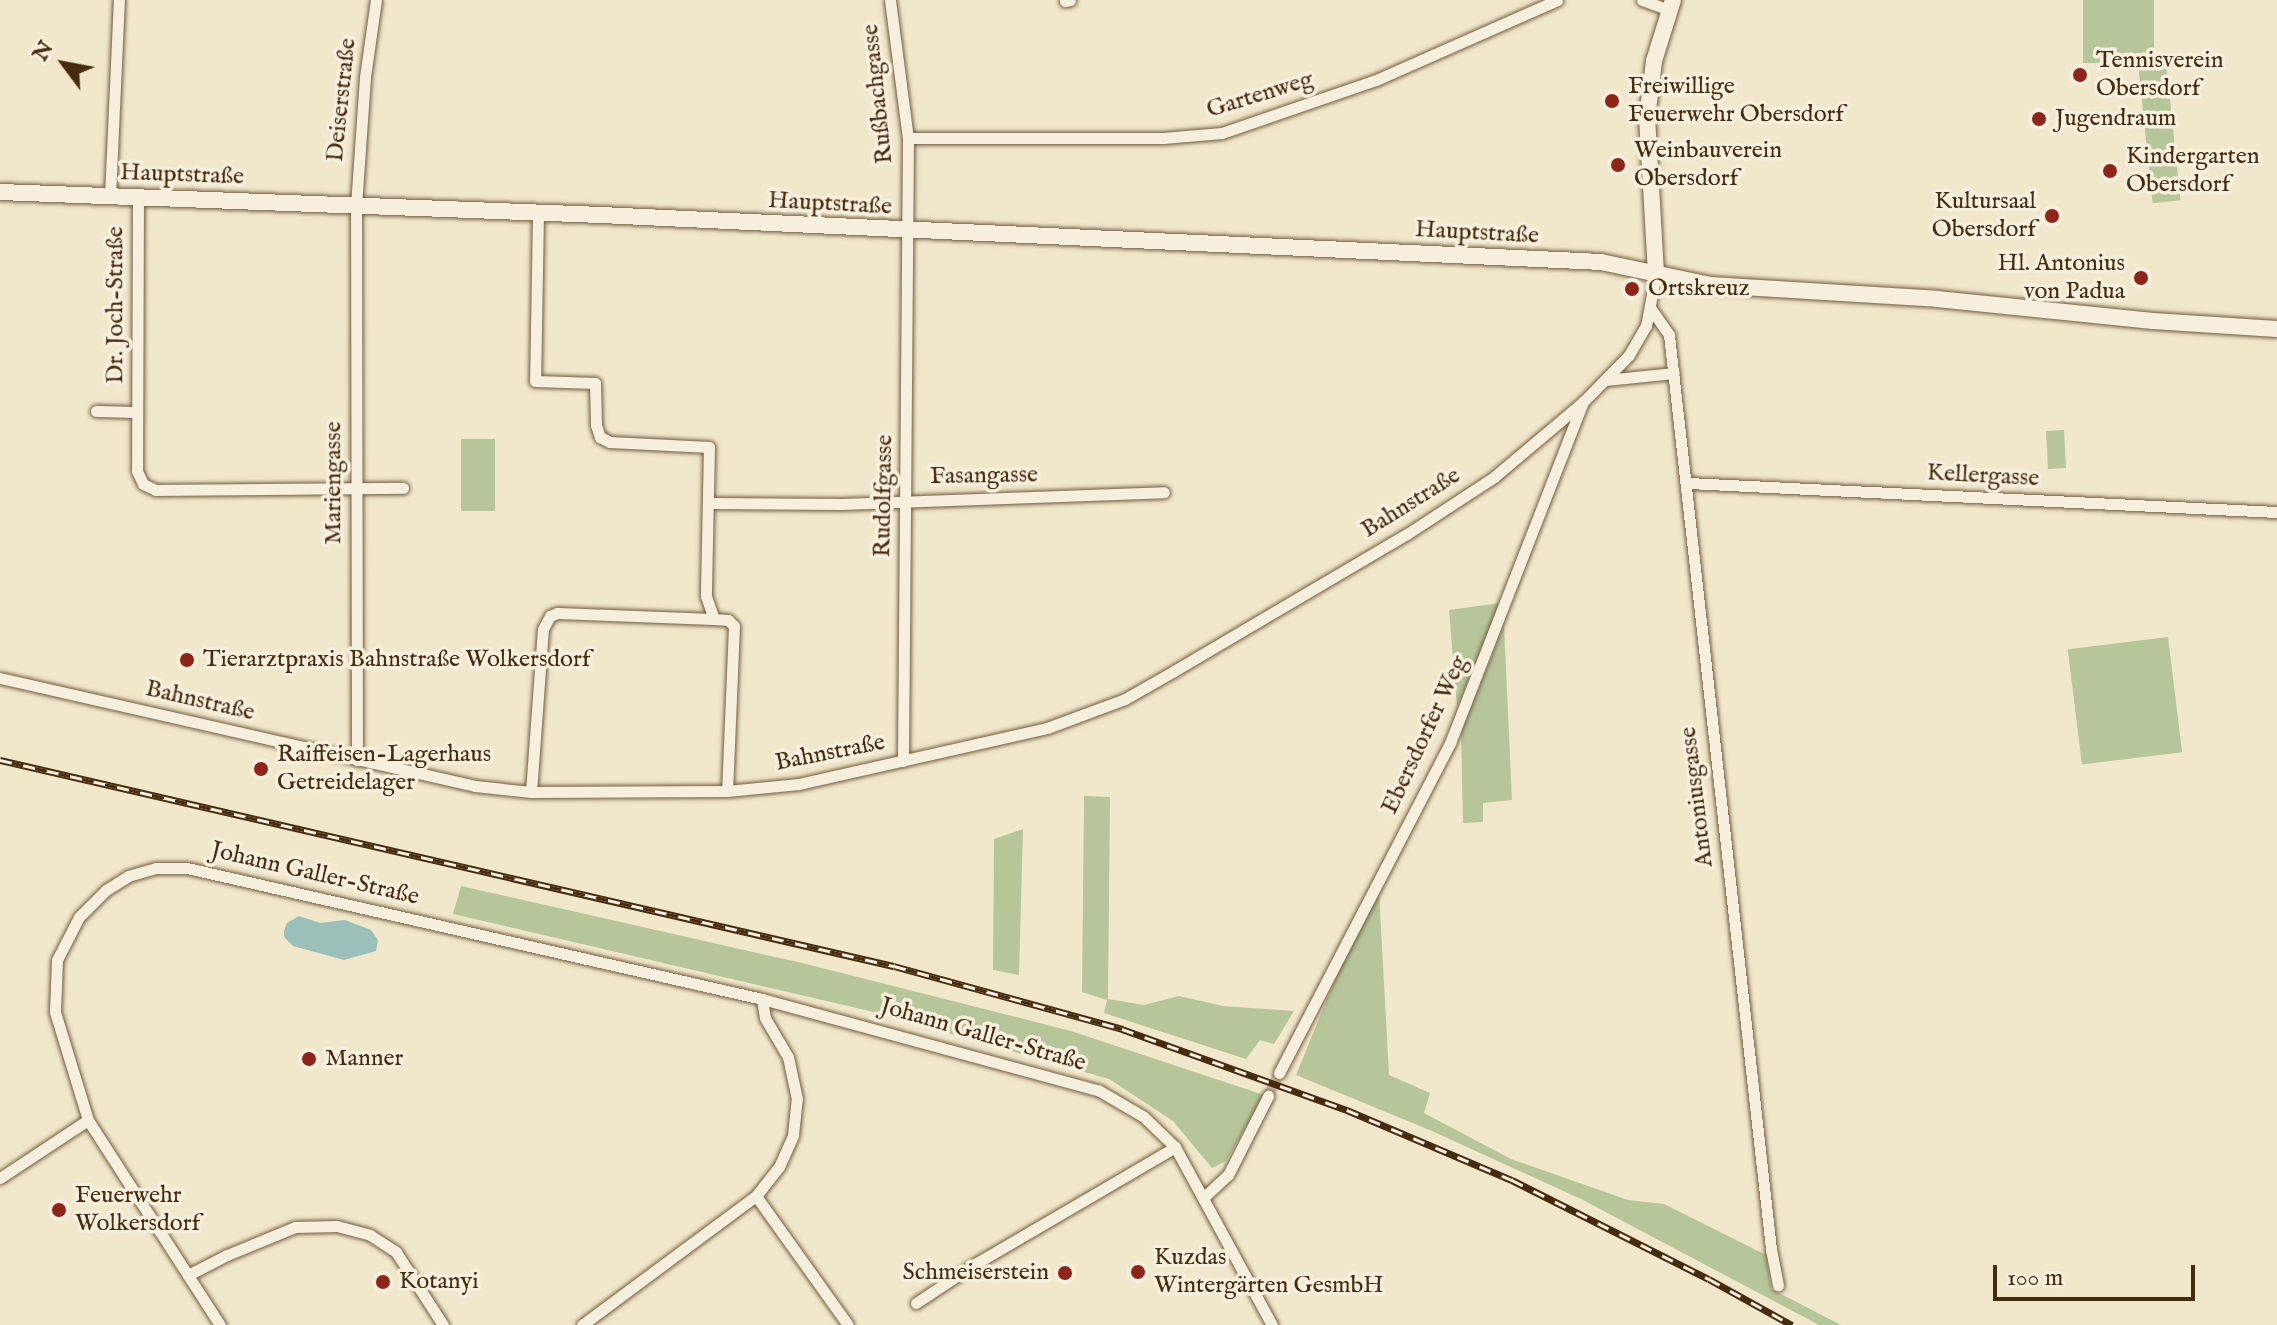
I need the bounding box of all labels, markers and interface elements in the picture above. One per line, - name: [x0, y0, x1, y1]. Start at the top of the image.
- street label: Rußbachgasse: [856, 23, 900, 165]
- north arrow: [24, 24, 104, 104]
- text: N: [27, 36, 61, 67]
- street label: Deiserstraße: [321, 37, 363, 163]
- place label: Tennisverein Obersdorf: [2096, 47, 2223, 103]
- street label: Gartenweg: [1203, 65, 1317, 125]
- marker: Tennisverein Obersdorf: [2071, 66, 2089, 84]
- place label: Freiwillige Feuerwehr Obersdorf: [1628, 73, 1844, 129]
- marker: Freiwillige Feuerwehr Obersdorf: [1603, 92, 1621, 110]
- place label: Jugendraum: [2055, 105, 2176, 133]
- marker: Jugendraum: [2030, 110, 2048, 128]
- place label: Weinbauverein Obersdorf: [1634, 137, 1782, 193]
- place label: Kindergarten Obersdorf: [2126, 143, 2259, 199]
- marker: Weinbauverein Obersdorf: [1609, 156, 1627, 174]
- street label: Hauptstraße: [120, 158, 244, 192]
- marker: Kindergarten Obersdorf: [2101, 162, 2119, 180]
- street label: Hauptstraße: [767, 186, 893, 222]
- place label: Kultursaal Obersdorf: [1932, 188, 2036, 244]
- marker: Kultursaal Obersdorf: [2043, 207, 2061, 225]
- street label: Hauptstraße: [1414, 215, 1540, 251]
- street label: Dr. Joch-Straße: [102, 226, 130, 384]
- place label: Hl. Antonius von Padua: [1998, 250, 2125, 306]
- marker: Hl. Antonius von Padua: [2132, 269, 2150, 287]
- place label: Ortskreuz: [1648, 275, 1750, 303]
- marker: Ortskreuz: [1623, 280, 1641, 298]
- street label: Mariengasse: [320, 421, 348, 545]
- street label: Rudolfgasse: [869, 434, 899, 558]
- street label: Kellergasse: [1926, 459, 2040, 493]
- street label: Fasangasse: [930, 461, 1038, 491]
- street label: Bahnstraße: [1356, 461, 1466, 545]
- place label: Tierarztpraxis Bahnstraße Wolkersdorf: [203, 646, 591, 674]
- marker: Tierarztpraxis Bahnstraße Wolkersdorf: [178, 651, 196, 669]
- street label: Ebersdorfer Weg: [1376, 651, 1474, 819]
- street label: Bahnstraße: [143, 674, 257, 728]
- street label: Antoniusgasse: [1674, 725, 1720, 869]
- street label: Bahnstraße: [773, 728, 887, 778]
- place label: Raiffeisen-Lagerhaus Getreidelager: [277, 741, 491, 797]
- marker: Raiffeisen-Lagerhaus Getreidelager: [252, 760, 270, 778]
- street label: Johann Galler-Straße: [208, 836, 422, 912]
- street label: Johann Galler-Straße: [877, 992, 1089, 1078]
- place label: Manner: [325, 1045, 403, 1073]
- marker: Manner: [300, 1050, 318, 1068]
- place label: Feuerwehr Wolkersdorf: [75, 1182, 200, 1238]
- marker: Feuerwehr Wolkersdorf: [50, 1201, 68, 1219]
- place label: Kuzdas Wintergärten GesmbH: [1154, 1244, 1384, 1300]
- scale bar: [1997, 1249, 2199, 1299]
- place label: Schmeiserstein: [903, 1259, 1049, 1287]
- marker: Kuzdas Wintergärten GesmbH: [1129, 1263, 1147, 1281]
- text: 100 m: [2007, 1263, 2063, 1294]
- marker: Schmeiserstein: [1056, 1264, 1074, 1282]
- place label: Kotanyi: [399, 1268, 479, 1296]
- marker: Kotanyi: [374, 1273, 392, 1291]

